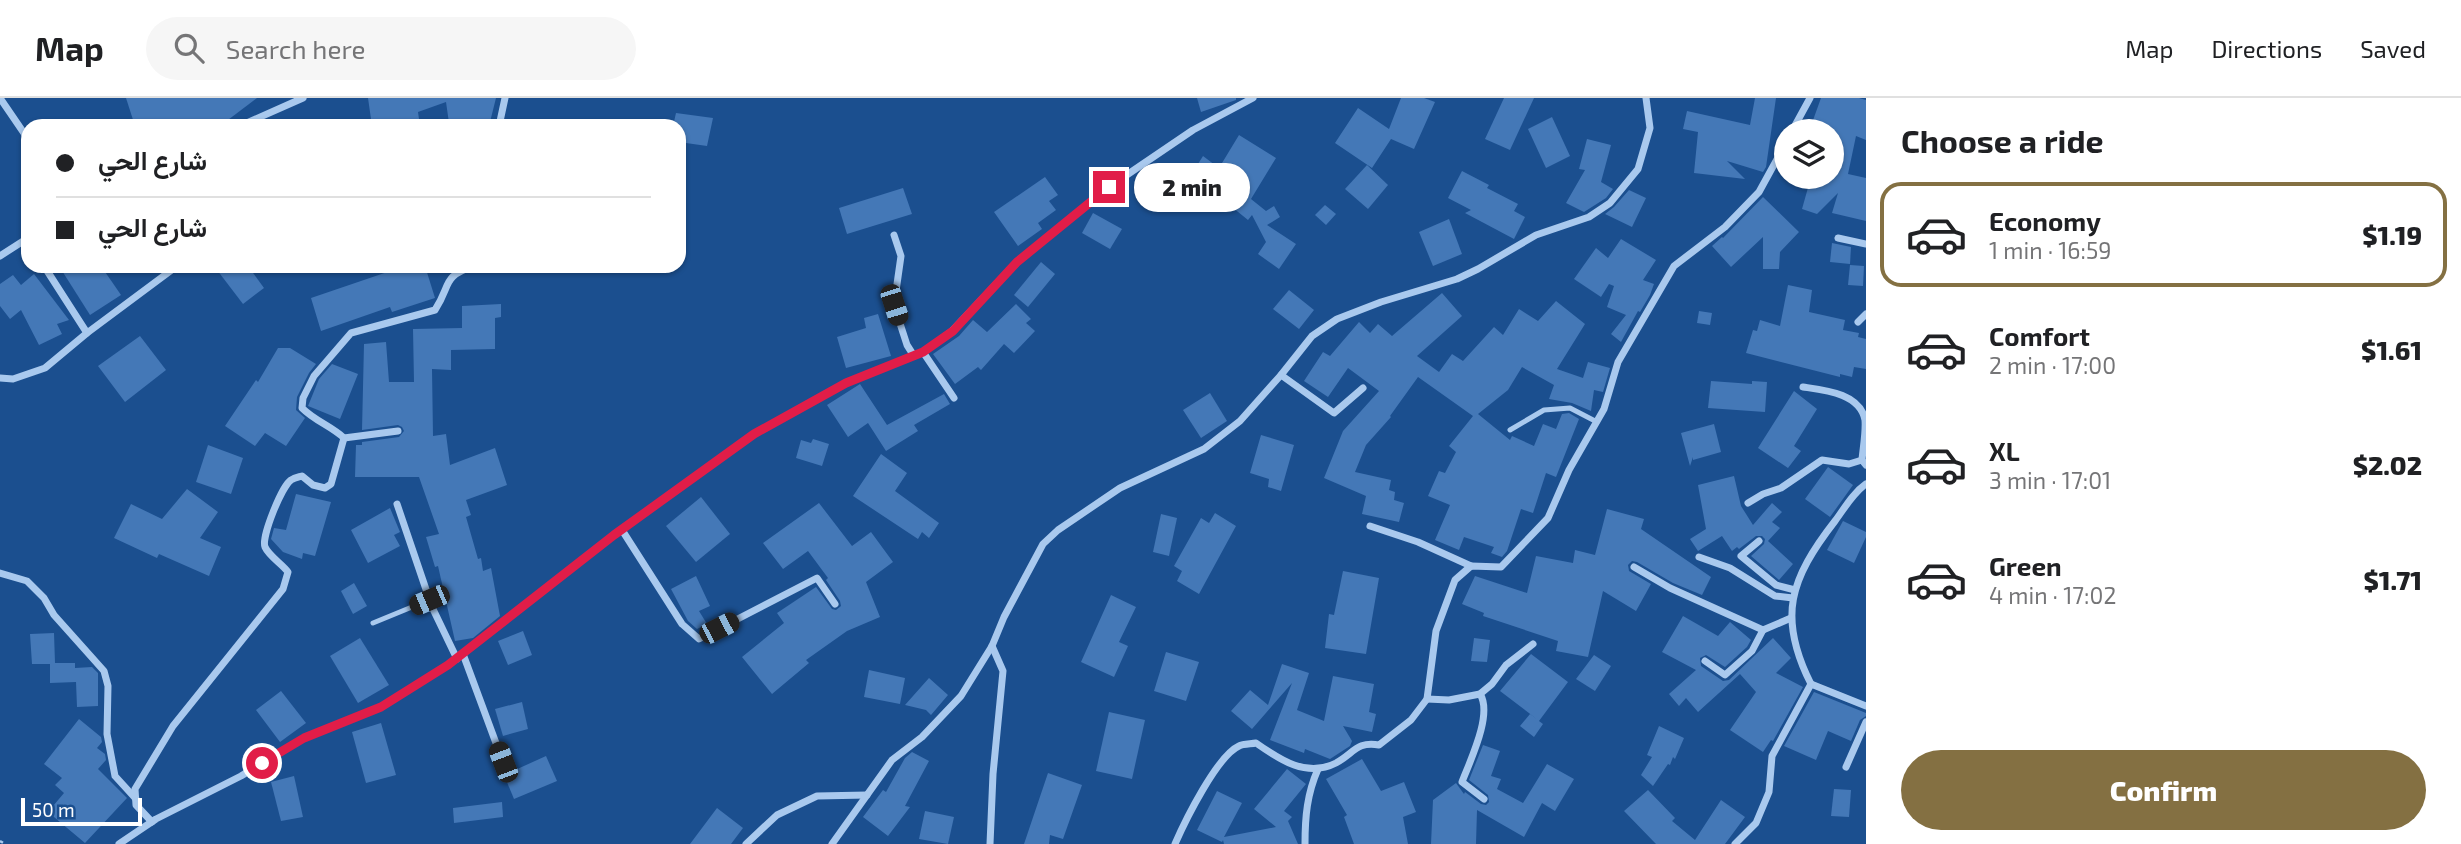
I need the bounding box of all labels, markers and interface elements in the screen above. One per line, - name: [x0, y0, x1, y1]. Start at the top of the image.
- search box: [146, 17, 636, 80]
- text: Map: [35, 28, 104, 68]
- icon: search: [170, 29, 208, 67]
- text: Search here: [226, 33, 365, 64]
- text: Map: [2125, 34, 2173, 63]
- text: Directions: [2211, 34, 2322, 63]
- text: Saved: [2360, 34, 2426, 63]
- map controls: [1774, 119, 1844, 189]
- button: layers: [1774, 119, 1844, 189]
- text: Choose a ride: [1901, 121, 2104, 159]
- text: شارع الحي: [98, 144, 207, 175]
- callout: 2 min: [1134, 162, 1249, 212]
- route end: [1093, 171, 1125, 203]
- text: 2 min: [1162, 173, 1222, 201]
- icon: car: [1905, 203, 1968, 266]
- text: Economy: [1989, 205, 2101, 236]
- text: شارع الحي: [98, 211, 207, 242]
- text: $1.19: [2362, 219, 2422, 250]
- text: 1 min · 16:59: [1989, 236, 2111, 264]
- car: [878, 282, 911, 328]
- icon: car: [1905, 318, 1968, 381]
- text: Comfort: [1989, 320, 2090, 351]
- text: $1.61: [2361, 334, 2422, 365]
- text: 2 min · 17:00: [1989, 351, 2116, 379]
- icon: car: [1905, 433, 1968, 496]
- text: XL: [1989, 435, 2020, 466]
- text: $2.02: [2353, 449, 2422, 480]
- text: 3 min · 17:01: [1989, 466, 2111, 494]
- icon: car: [1905, 548, 1968, 611]
- text: Green: [1989, 550, 2062, 581]
- text: $1.71: [2364, 564, 2422, 595]
- text: 4 min · 17:02: [1989, 581, 2116, 609]
- car: [406, 582, 453, 618]
- car: [696, 609, 743, 647]
- car: [486, 739, 521, 785]
- route start: [246, 747, 278, 779]
- button: Confirm: [1901, 750, 2426, 830]
- scale bar: [21, 795, 142, 827]
- text: 50 m: [32, 798, 75, 821]

